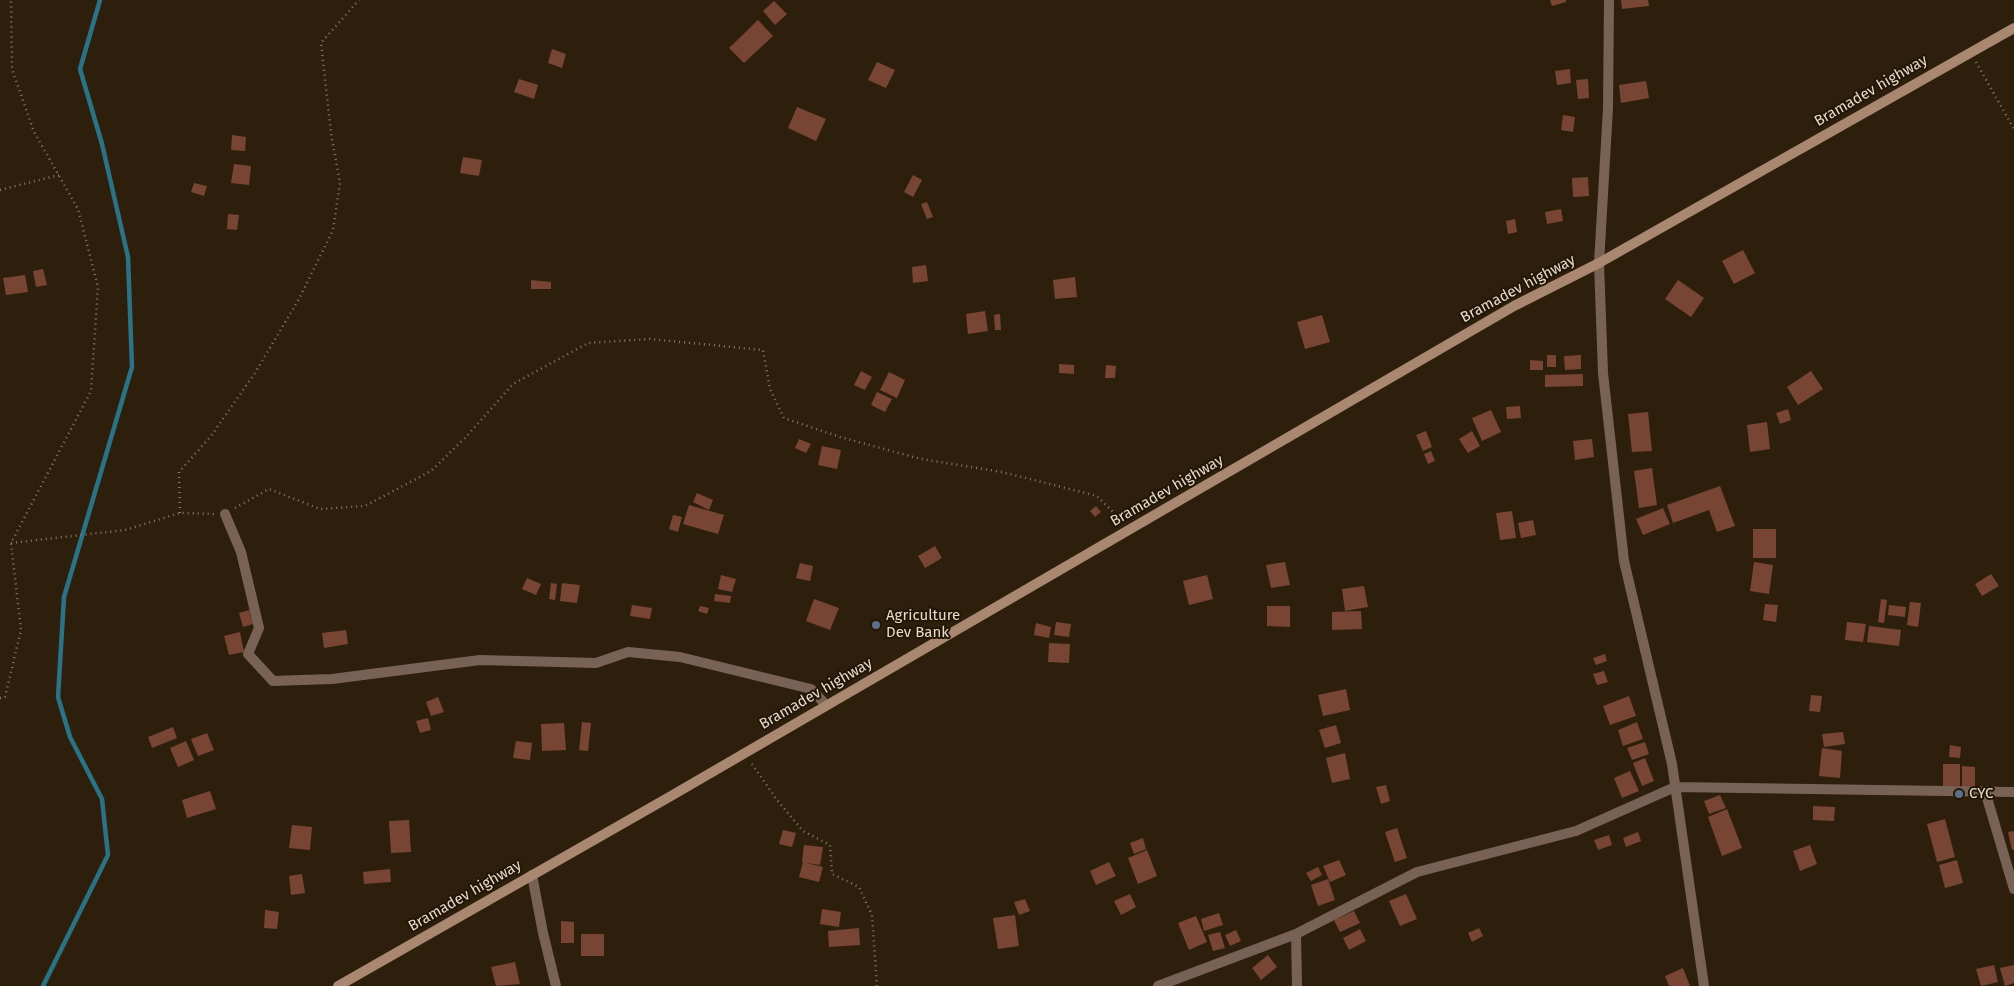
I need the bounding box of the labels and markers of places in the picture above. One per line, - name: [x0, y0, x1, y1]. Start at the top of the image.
- place label: Agriculture Dev Bank: [886, 607, 960, 642]
- marker: Agriculture Dev Bank: [870, 619, 882, 631]
- place label: CYC: [1969, 785, 1993, 803]
- marker: CYC: [1953, 788, 1965, 800]

